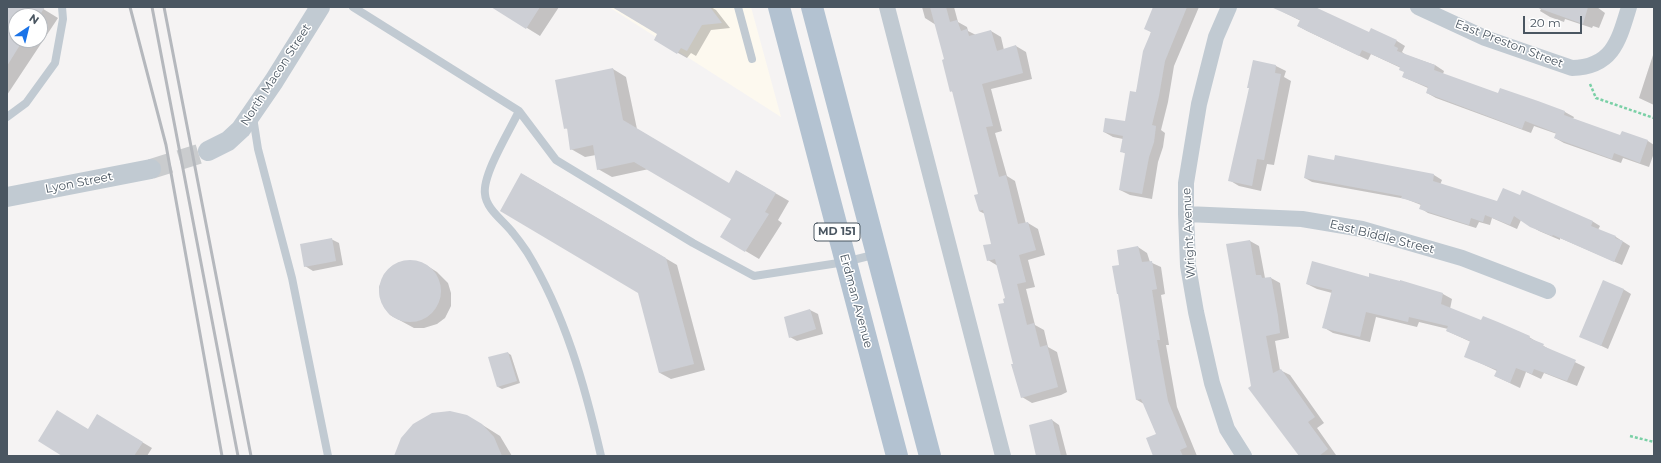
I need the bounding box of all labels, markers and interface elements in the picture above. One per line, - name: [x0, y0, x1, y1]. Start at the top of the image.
- north arrow: [8, 8, 48, 48]
- scale bar: [1525, 8, 1584, 34]
- text: N: [27, 11, 42, 27]
- text: 20 m: [1530, 15, 1561, 30]
- street label: East Preston Street: [1453, 17, 1565, 71]
- street label: North Macon Street: [238, 21, 314, 129]
- street label: Lyon Street: [44, 169, 114, 197]
- street label: Wright Avenue: [1179, 187, 1199, 279]
- street label: East Biddle Street: [1328, 217, 1436, 257]
- road number: MD 151: [814, 223, 860, 241]
- street label: Erdman Avenue: [836, 252, 876, 350]

